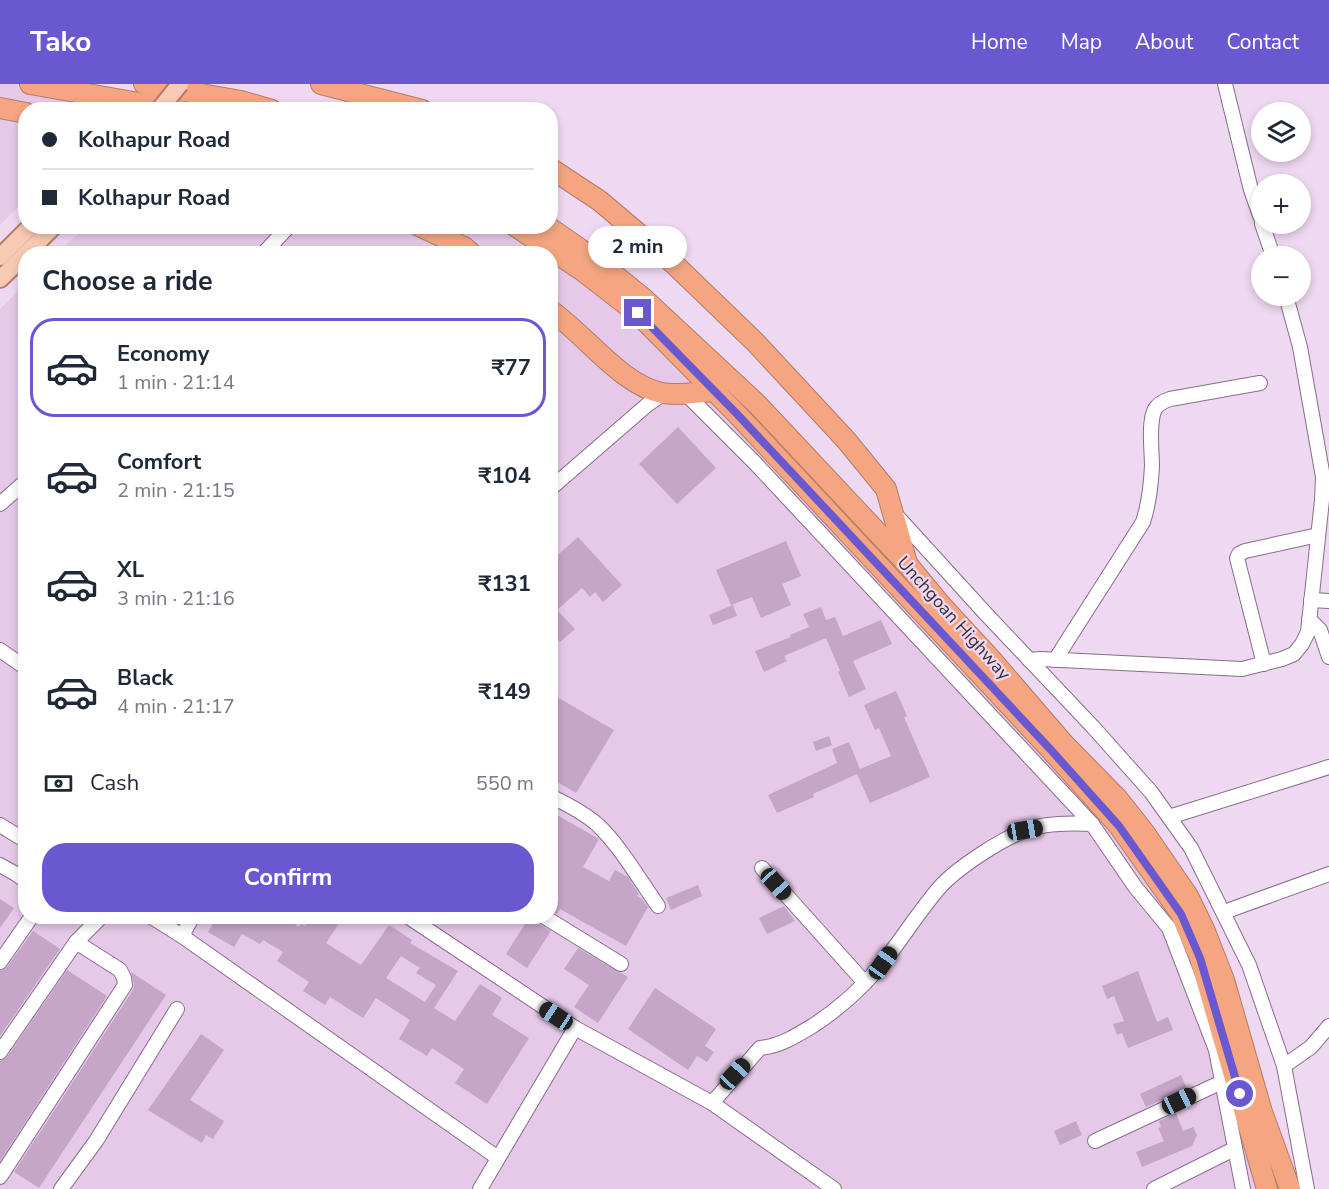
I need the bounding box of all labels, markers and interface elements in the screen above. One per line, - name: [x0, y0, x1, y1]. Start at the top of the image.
- text: Tako: [30, 23, 91, 61]
- text: Home: [971, 28, 1028, 56]
- text: Map: [1061, 28, 1102, 56]
- text: About: [1135, 28, 1193, 56]
- text: Contact: [1226, 28, 1299, 56]
- map controls: [1251, 102, 1311, 306]
- button: layers: [1251, 102, 1311, 162]
- text: Kolhapur Road: [78, 125, 230, 155]
- button: +: [1251, 174, 1311, 234]
- text: Kolhapur Road: [78, 183, 230, 213]
- callout: 2 min: [588, 226, 688, 268]
- text: 2 min: [612, 233, 663, 260]
- button: −: [1251, 246, 1311, 306]
- text: Choose a ride: [42, 263, 213, 300]
- route end: [624, 299, 651, 326]
- text: Economy: [117, 339, 209, 369]
- icon: car: [45, 341, 99, 395]
- text: ₹77: [491, 353, 531, 383]
- text: 1 min · 21:14: [117, 369, 235, 396]
- text: Comfort: [117, 447, 201, 477]
- icon: car: [45, 449, 99, 503]
- text: ₹104: [478, 461, 531, 491]
- text: 2 min · 21:15: [117, 477, 235, 504]
- street label: Unchgoan Highway: [892, 551, 1017, 686]
- text: XL: [117, 555, 144, 585]
- icon: car: [45, 557, 99, 611]
- text: ₹131: [478, 569, 531, 599]
- text: 3 min · 21:16: [117, 585, 235, 612]
- text: Black: [117, 663, 173, 693]
- icon: car: [45, 665, 99, 719]
- text: ₹149: [478, 677, 531, 707]
- text: 4 min · 21:17: [117, 693, 235, 720]
- icon: cash: [42, 767, 75, 800]
- text: Cash: [90, 768, 139, 798]
- text: 550 m: [476, 770, 534, 797]
- car: [1006, 818, 1044, 842]
- button: Confirm: [42, 843, 534, 912]
- car: [757, 865, 795, 903]
- car: [865, 943, 901, 983]
- car: [536, 999, 576, 1033]
- car: [716, 1055, 754, 1093]
- route start: [1226, 1080, 1253, 1107]
- car: [1159, 1085, 1199, 1117]

